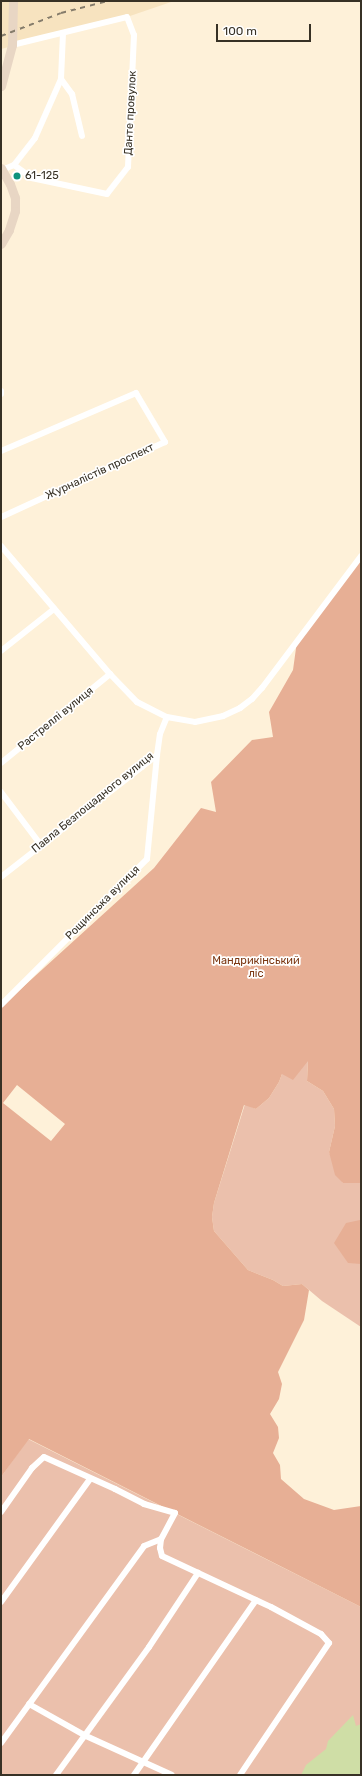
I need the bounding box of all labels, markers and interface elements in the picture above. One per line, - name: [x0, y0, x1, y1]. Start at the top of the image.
- scale bar: [218, 16, 313, 42]
- text: 100 m: [223, 24, 257, 38]
- street label: Данте провулок: [122, 70, 140, 156]
- place label: 61-125: [25, 169, 59, 183]
- marker: 61-125: [12, 171, 22, 181]
- street label: Журналістів проспект: [44, 441, 156, 503]
- street label: Растреллі вулиця: [16, 684, 96, 754]
- street label: Павла Безпощадного вулиця: [29, 750, 157, 856]
- street label: Рощинська вулиця: [63, 863, 143, 943]
- park label: Мандрикінський ліс: [212, 955, 300, 981]

